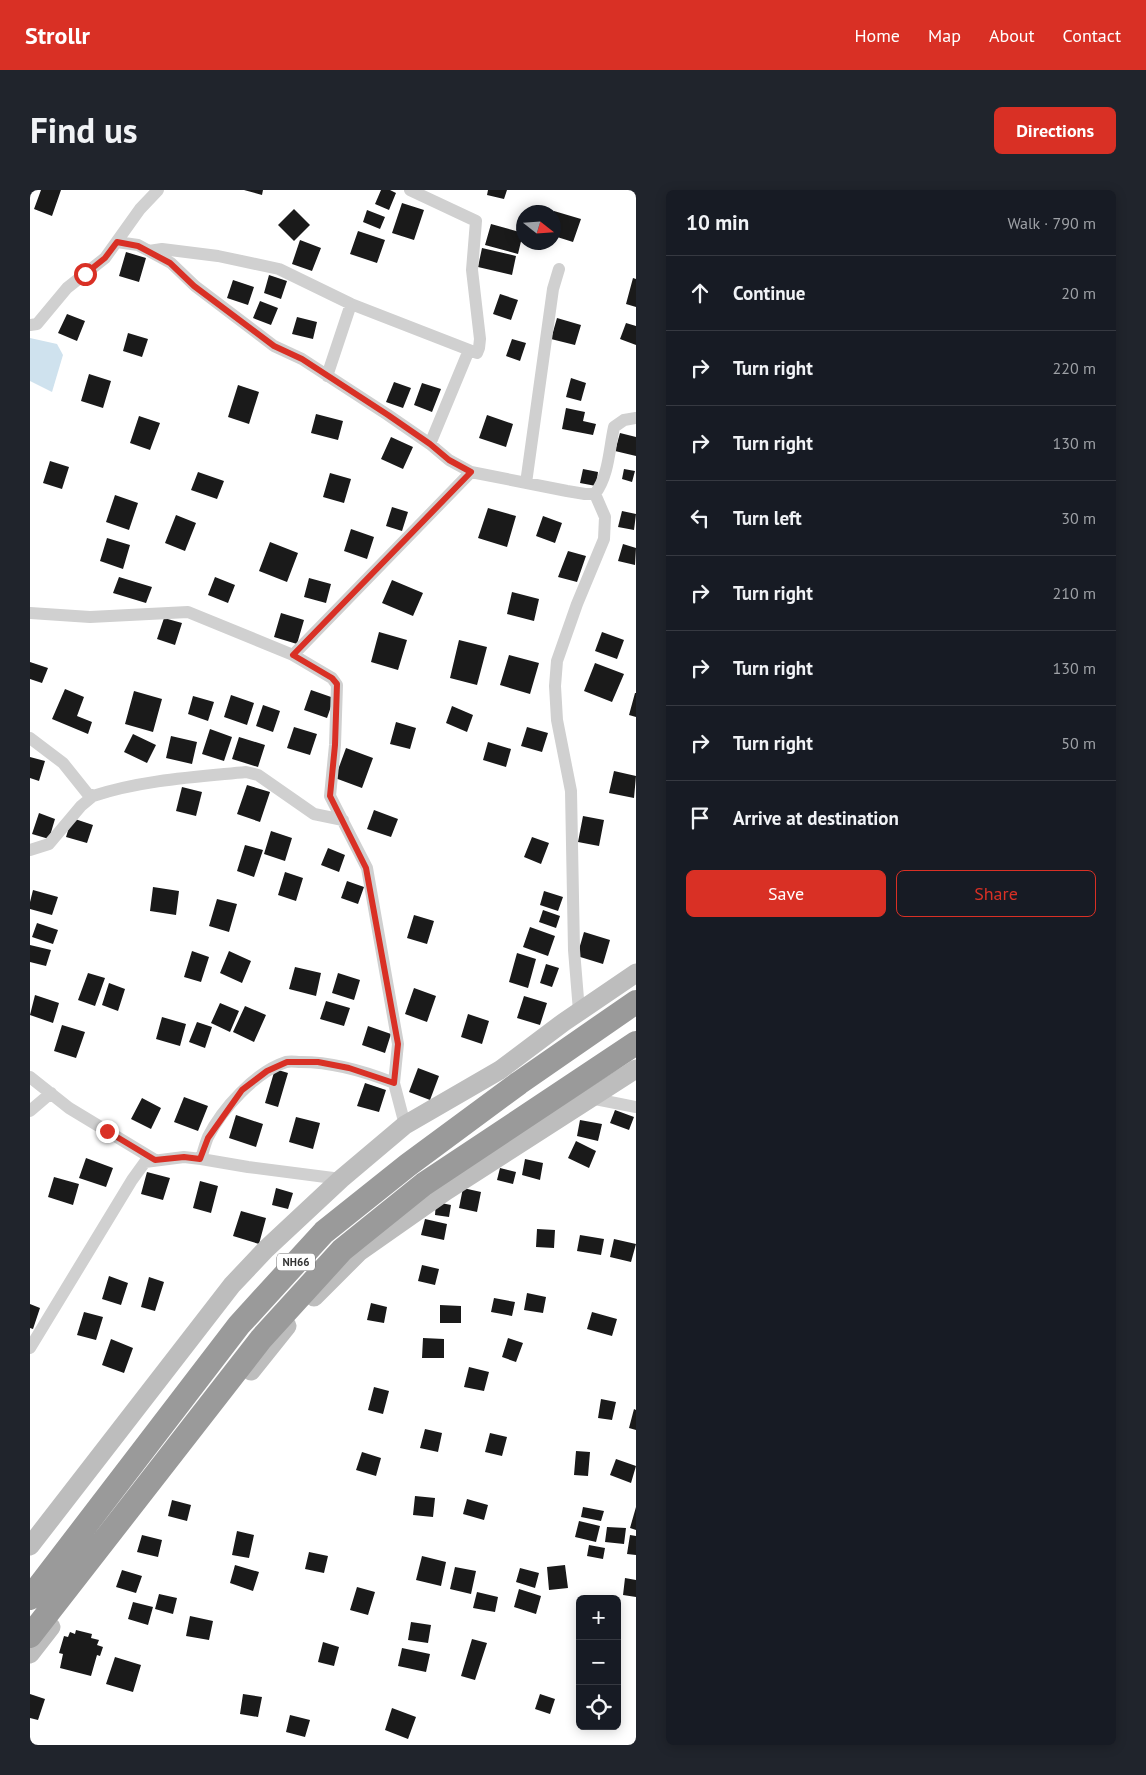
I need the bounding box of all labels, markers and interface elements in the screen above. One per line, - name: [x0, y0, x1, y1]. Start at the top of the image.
- text: Strollr: [25, 20, 90, 51]
- text: Home: [854, 24, 900, 47]
- text: Map: [928, 24, 961, 47]
- text: About: [989, 24, 1035, 47]
- text: Contact: [1063, 24, 1121, 47]
- text: Find us: [30, 107, 138, 153]
- button: Directions: [994, 107, 1116, 154]
- north arrow: [516, 205, 561, 250]
- text: 10 min: [686, 209, 749, 236]
- text: Walk · 790 m: [1007, 213, 1096, 233]
- route start: [74, 263, 97, 286]
- icon: ahead: [686, 279, 714, 307]
- text: Continue: [733, 281, 805, 305]
- text: 20 m: [1061, 283, 1096, 303]
- icon: right: [686, 354, 714, 382]
- text: Turn right: [733, 356, 813, 380]
- text: 220 m: [1053, 358, 1096, 378]
- icon: right: [686, 429, 714, 457]
- text: Turn right: [733, 431, 813, 455]
- text: 130 m: [1053, 433, 1096, 453]
- icon: left: [686, 504, 714, 532]
- text: Turn left: [733, 506, 802, 530]
- text: 30 m: [1061, 508, 1096, 528]
- icon: right: [686, 579, 714, 607]
- text: Turn right: [733, 581, 813, 605]
- text: 210 m: [1053, 583, 1096, 603]
- icon: right: [686, 654, 714, 682]
- text: Turn right: [733, 656, 813, 680]
- text: 130 m: [1053, 658, 1096, 678]
- icon: right: [686, 729, 714, 757]
- text: Turn right: [733, 731, 813, 755]
- text: 50 m: [1061, 733, 1096, 753]
- icon: arrive: [686, 804, 714, 832]
- text: Arrive at destination: [733, 806, 899, 830]
- button: Save: [686, 870, 886, 917]
- button: Share: [896, 870, 1096, 917]
- route end: [96, 1120, 119, 1143]
- road number: NH66: [277, 1254, 315, 1270]
- map controls: [576, 1595, 621, 1730]
- button: +: [576, 1595, 621, 1640]
- button: −: [576, 1640, 621, 1685]
- button: locate: [576, 1685, 621, 1730]

